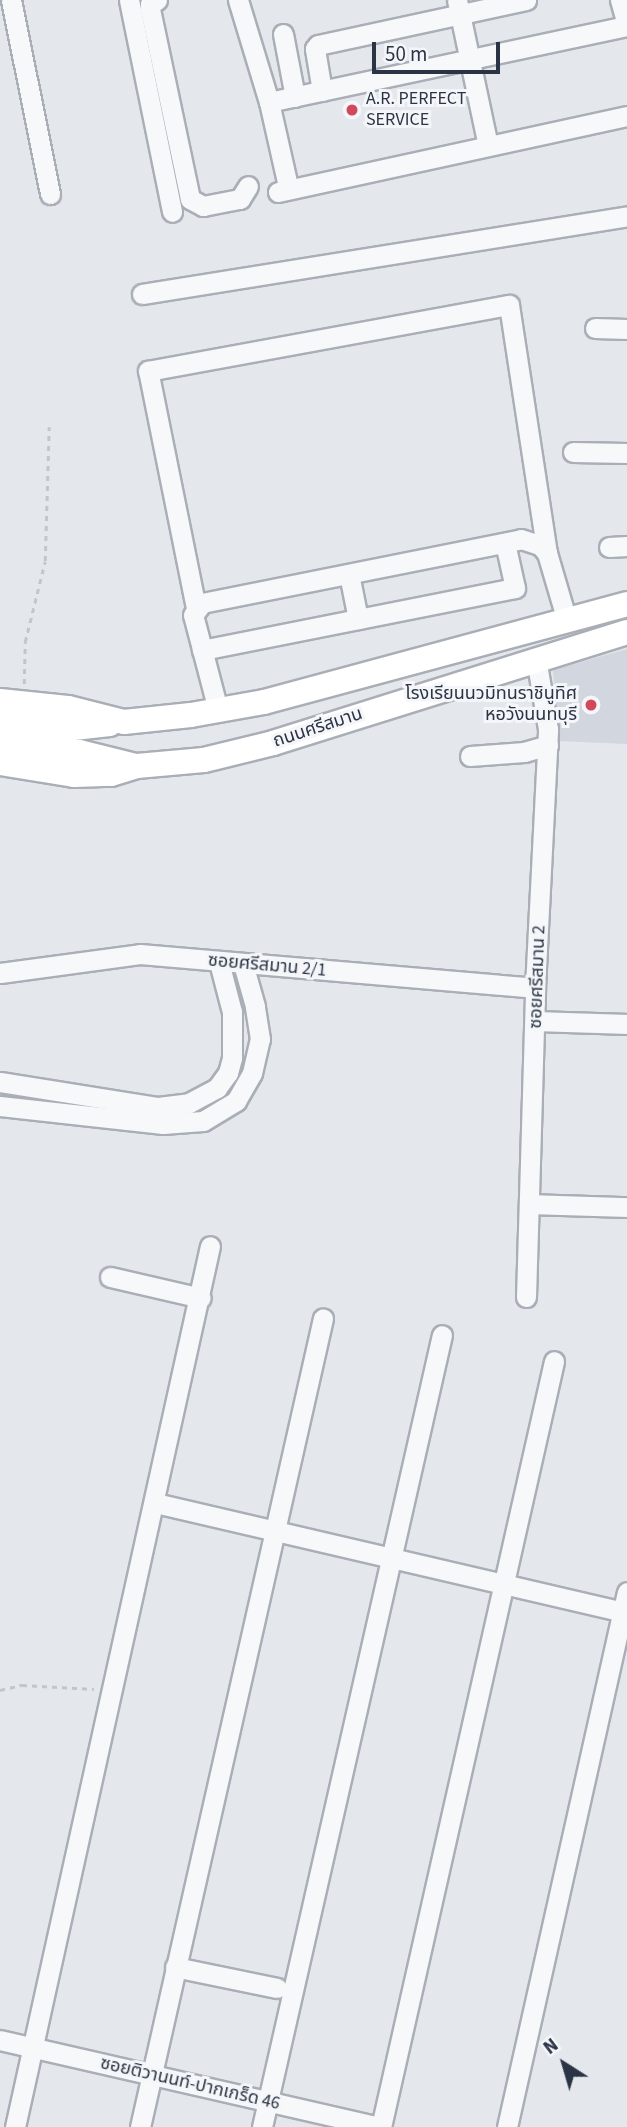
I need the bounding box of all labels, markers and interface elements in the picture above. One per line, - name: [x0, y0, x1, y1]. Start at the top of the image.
- scale bar: [375, 28, 503, 72]
- text: 50 m: [385, 39, 427, 69]
- place label: A.R. PERFECT SERVICE: [366, 89, 466, 132]
- marker: A.R. PERFECT SERVICE: [344, 102, 360, 118]
- place label: โรงเรียนนวมิทนราชินูทิศ หอวังนนทบุรี: [405, 684, 577, 726]
- marker: โรงเรียนนวมิทนราชินูทิศ หอวังนนทบุรี: [583, 697, 599, 713]
- street label: ถนนศรีสมาน: [271, 703, 365, 753]
- street label: ซอยศรีสมาน 2: [525, 925, 551, 1029]
- street label: ซอยศรีสมาน 2/1: [207, 950, 327, 982]
- north arrow: [529, 2029, 599, 2099]
- text: N: [538, 2032, 564, 2061]
- street label: ซอยติวานนท์-ปากเกร็ด 46: [98, 2053, 282, 2115]

